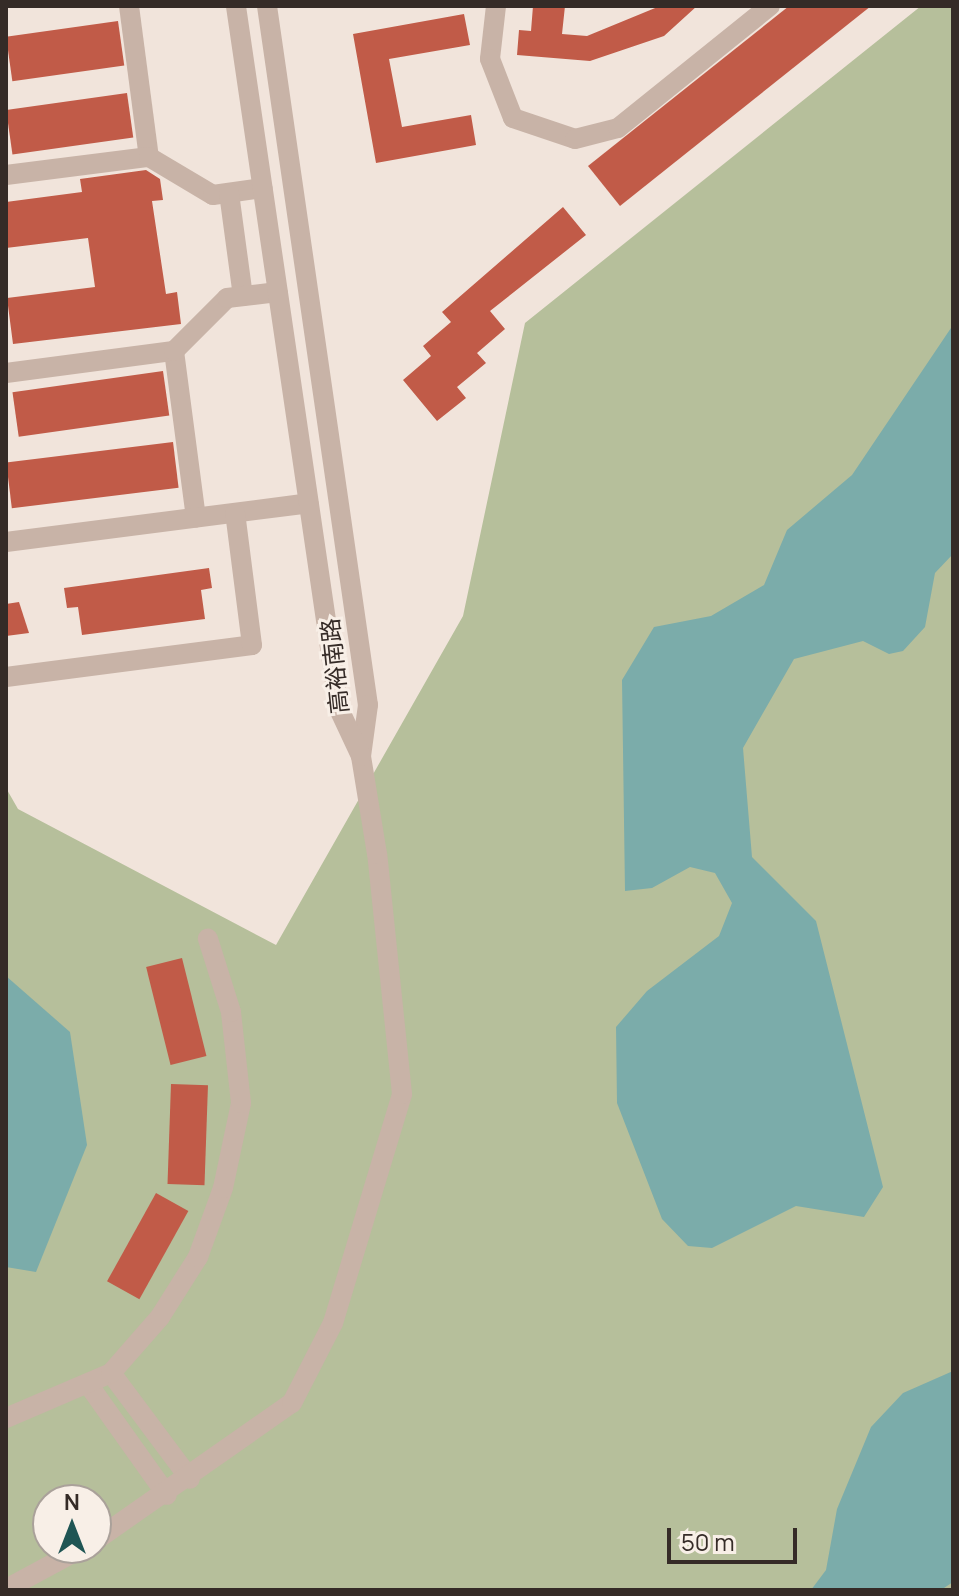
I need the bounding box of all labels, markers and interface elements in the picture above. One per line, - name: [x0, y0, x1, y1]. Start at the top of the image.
- street label: 高裕南路: [315, 617, 353, 715]
- north arrow: [32, 1484, 112, 1564]
- text: N: [64, 1487, 80, 1517]
- scale bar: [671, 1512, 801, 1562]
- text: 50 m: [681, 1525, 735, 1558]

